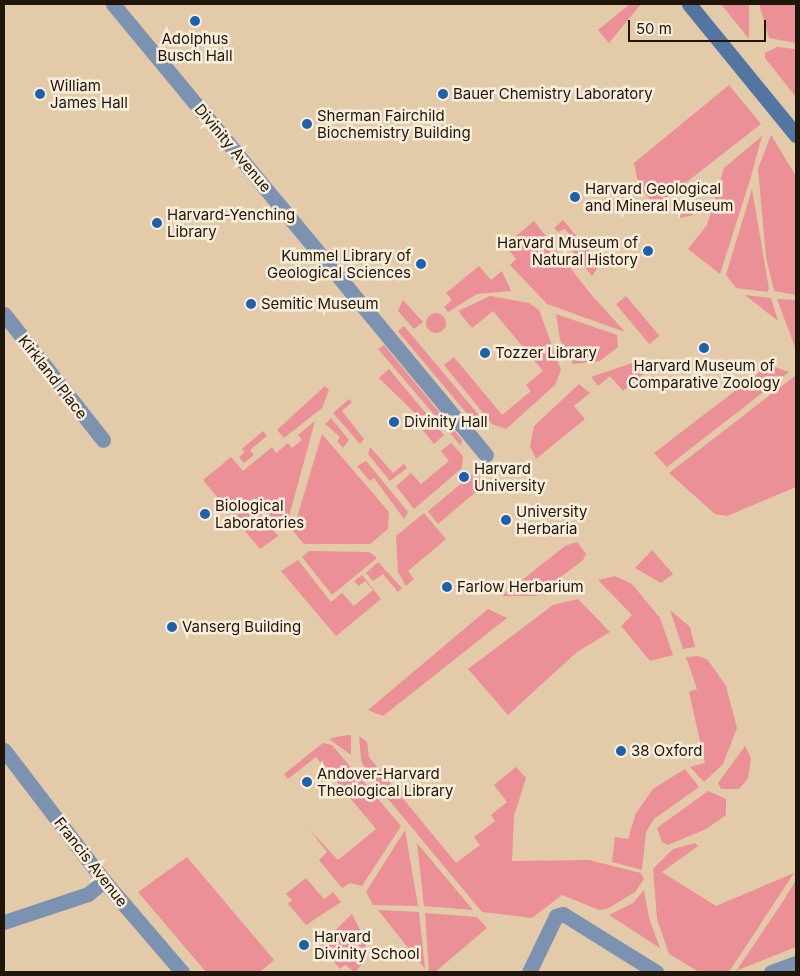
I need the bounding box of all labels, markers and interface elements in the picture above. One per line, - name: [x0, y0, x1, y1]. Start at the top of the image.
- scale bar: [630, 10, 768, 42]
- marker: Adolphus Busch Hall: [189, 15, 201, 27]
- text: 50 m: [636, 19, 672, 38]
- place label: Adolphus Busch Hall: [157, 29, 233, 64]
- place label: William James Hall: [50, 76, 128, 111]
- place label: Bauer Chemistry Laboratory: [453, 85, 653, 103]
- marker: William James Hall: [34, 88, 46, 100]
- marker: Bauer Chemistry Laboratory: [437, 88, 449, 100]
- street label: Divinity Avenue: [191, 100, 275, 196]
- place label: Sherman Fairchild Biochemistry Building: [317, 106, 471, 141]
- marker: Sherman Fairchild Biochemistry Building: [301, 118, 313, 130]
- place label: Harvard Geological and Mineral Museum: [585, 179, 733, 214]
- marker: Harvard Geological and Mineral Museum: [569, 191, 581, 203]
- place label: Harvard-Yenching Library: [167, 205, 295, 240]
- marker: Harvard-Yenching Library: [151, 217, 163, 229]
- place label: Harvard Museum of Natural History: [497, 233, 638, 268]
- marker: Harvard Museum of Natural History: [642, 245, 654, 257]
- place label: Kummel Library of Geological Sciences: [267, 246, 411, 281]
- marker: Kummel Library of Geological Sciences: [415, 258, 427, 270]
- place label: Semitic Museum: [261, 295, 379, 313]
- marker: Semitic Museum: [245, 298, 257, 310]
- street label: Kirkland Place: [15, 332, 91, 422]
- marker: Harvard Museum of Comparative Zoology: [698, 342, 710, 354]
- place label: Tozzer Library: [495, 344, 597, 362]
- marker: Tozzer Library: [479, 347, 491, 359]
- place label: Harvard Museum of Comparative Zoology: [628, 356, 780, 391]
- place label: Divinity Hall: [404, 413, 488, 431]
- marker: Divinity Hall: [388, 416, 400, 428]
- place label: Harvard University: [474, 459, 545, 494]
- marker: Harvard University: [458, 471, 470, 483]
- place label: Biological Laboratories: [215, 496, 304, 531]
- place label: University Herbaria: [516, 502, 587, 537]
- marker: Biological Laboratories: [199, 508, 211, 520]
- marker: University Herbaria: [500, 514, 512, 526]
- place label: Farlow Herbarium: [457, 578, 584, 596]
- marker: Farlow Herbarium: [441, 581, 453, 593]
- place label: Vanserg Building: [182, 618, 301, 636]
- marker: Vanserg Building: [166, 621, 178, 633]
- place label: 38 Oxford: [631, 742, 702, 760]
- marker: 38 Oxford: [615, 745, 627, 757]
- place label: Andover-Harvard Theological Library: [317, 764, 453, 799]
- marker: Andover-Harvard Theological Library: [301, 776, 313, 788]
- street label: Francis Avenue: [51, 814, 131, 910]
- place label: Harvard Divinity School: [314, 927, 420, 962]
- marker: Harvard Divinity School: [298, 939, 310, 951]

